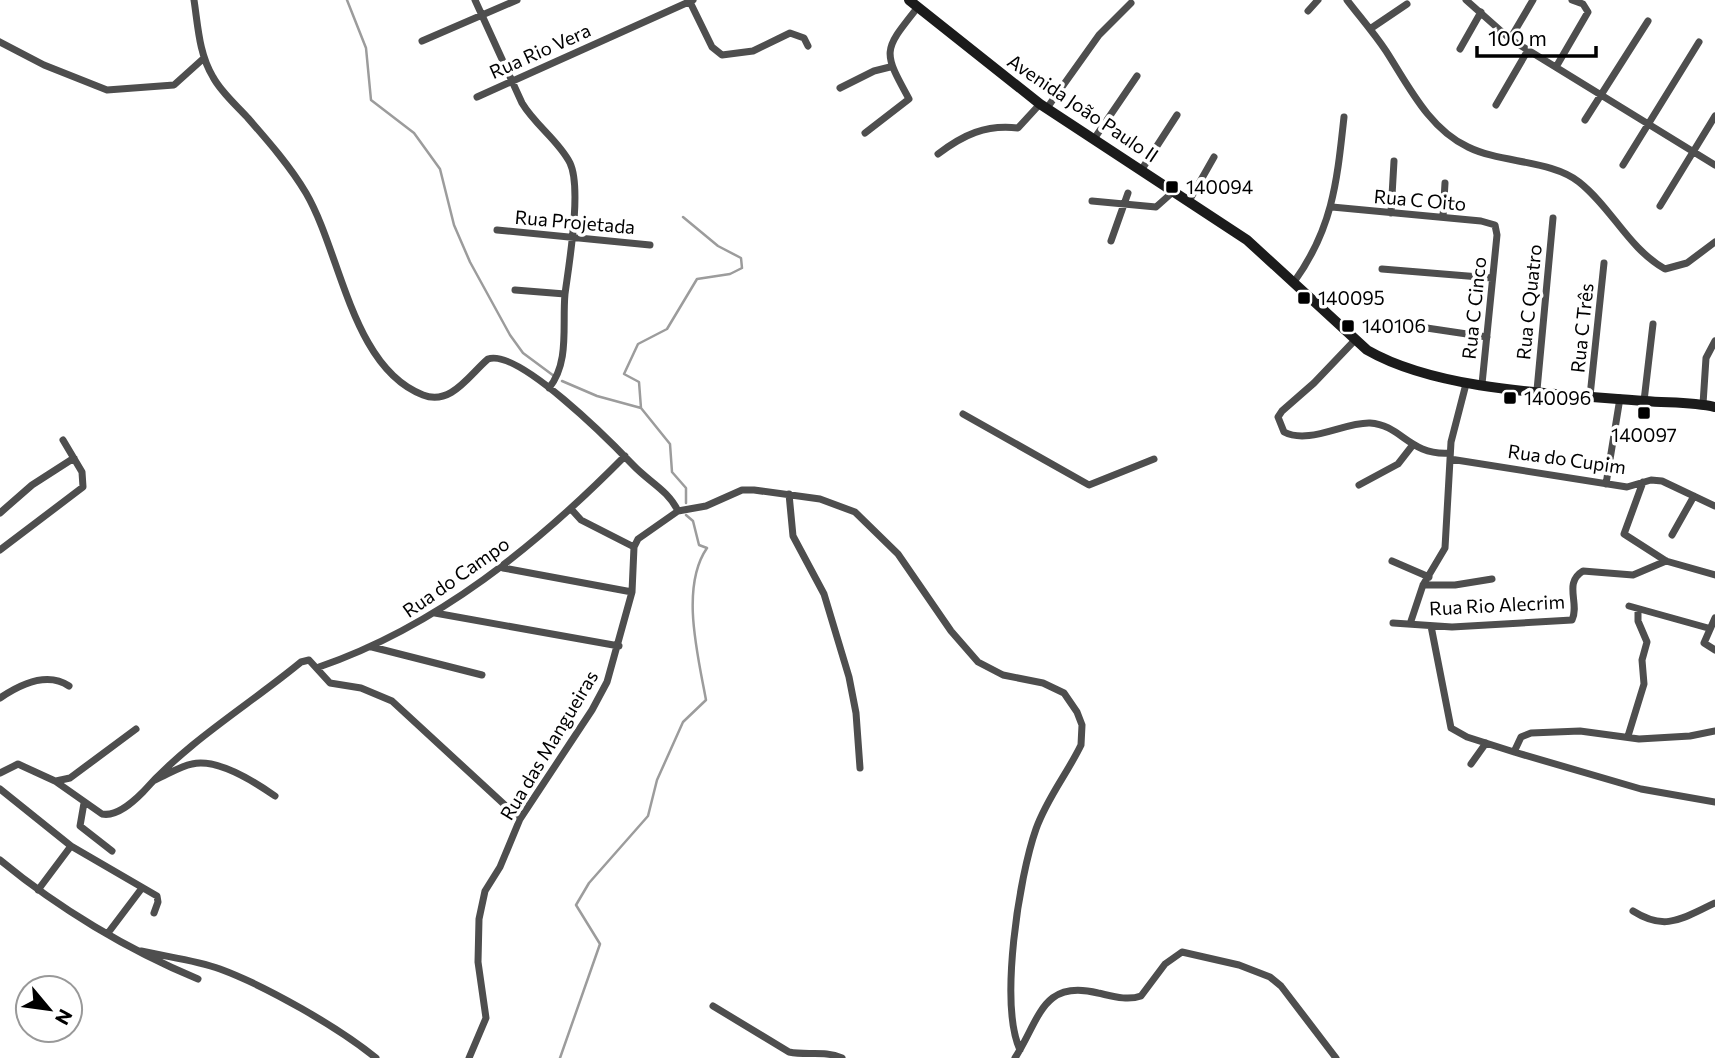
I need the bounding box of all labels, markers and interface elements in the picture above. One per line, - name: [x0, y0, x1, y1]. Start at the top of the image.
- scale bar: [1477, 14, 1596, 58]
- street label: Rua Rio Vera: [486, 18, 594, 83]
- text: 100 m: [1488, 25, 1547, 50]
- street label: Avenida João Paulo II: [1004, 49, 1163, 167]
- place label: 140094: [1186, 175, 1253, 198]
- marker: 140094: [1164, 179, 1180, 195]
- street label: Rua C Oito: [1373, 184, 1467, 215]
- street label: Rua Projetada: [514, 205, 636, 238]
- street label: Rua C Quatro: [1511, 243, 1546, 361]
- street label: Rua C Cinco: [1457, 256, 1490, 360]
- street label: Rua C Três: [1565, 282, 1598, 374]
- place label: 140095: [1318, 286, 1385, 309]
- marker: 140095: [1296, 290, 1312, 306]
- place label: 140106: [1362, 314, 1426, 337]
- marker: 140106: [1340, 318, 1356, 334]
- place label: 140096: [1524, 386, 1591, 409]
- marker: 140096: [1502, 390, 1518, 406]
- marker: 140097: [1636, 405, 1652, 421]
- place label: 140097: [1611, 423, 1677, 446]
- street label: Rua do Cupim: [1506, 439, 1628, 478]
- street label: Rua do Campo: [398, 531, 513, 622]
- street label: Rua Rio Alecrim: [1429, 589, 1565, 620]
- street label: Rua das Mangueiras: [495, 666, 602, 824]
- north arrow: [14, 974, 84, 1044]
- text: N: [51, 1006, 78, 1029]

